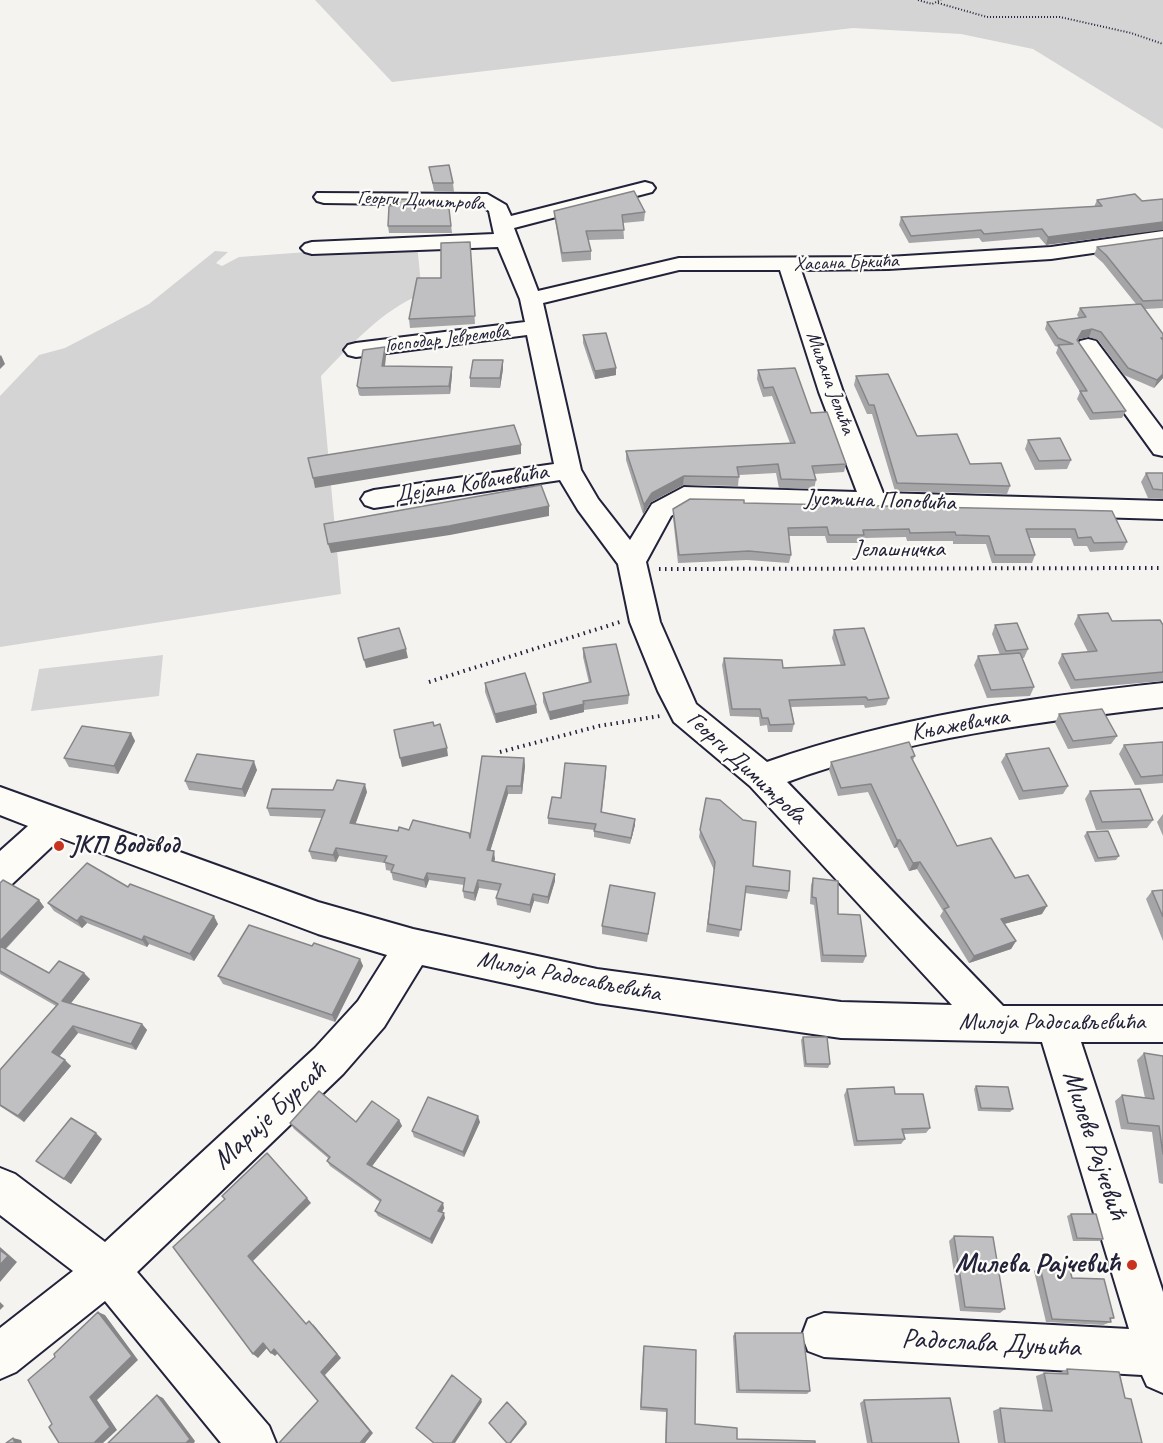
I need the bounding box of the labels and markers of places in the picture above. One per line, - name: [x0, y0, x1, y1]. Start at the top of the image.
- place label: ЈКП Водовод: [71, 832, 179, 860]
- marker: ЈКП Водовод: [52, 839, 66, 853]
- place label: Милева Рајчевић: [955, 1248, 1120, 1282]
- marker: Милева Рајчевић: [1125, 1258, 1139, 1272]

